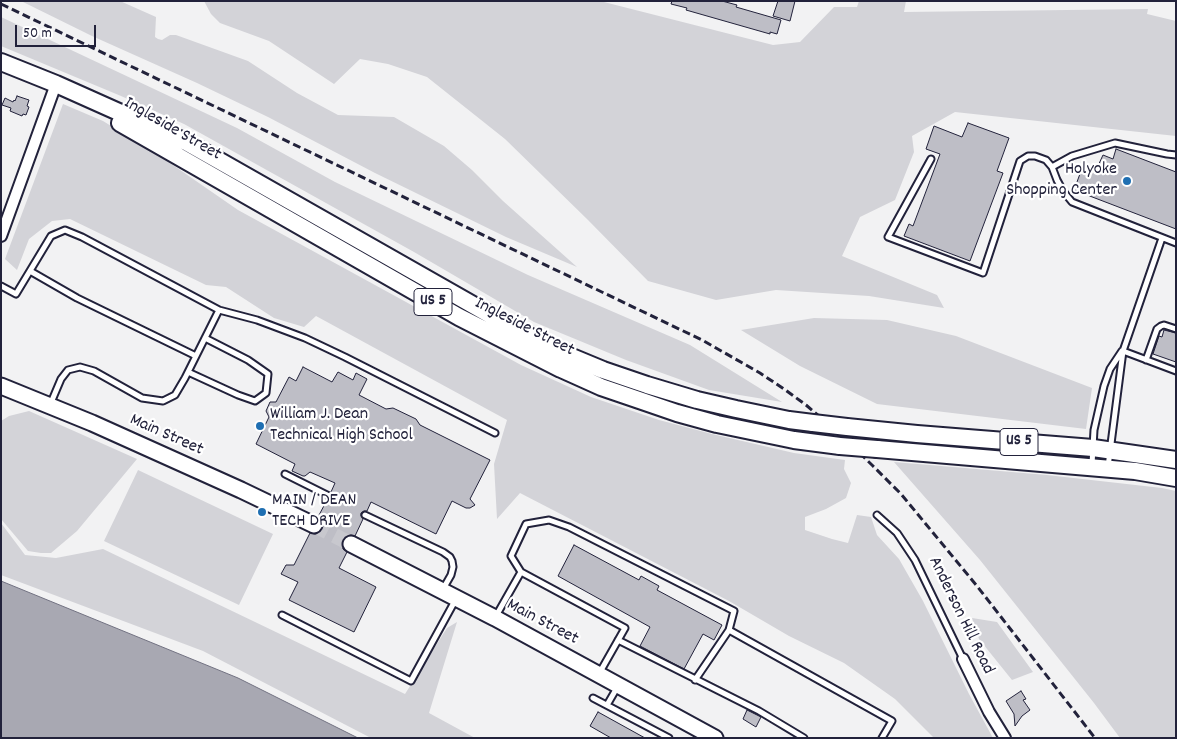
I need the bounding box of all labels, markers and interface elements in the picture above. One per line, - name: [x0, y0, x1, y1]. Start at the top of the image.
- scale bar: [18, 15, 99, 47]
- text: 50 m: [23, 23, 52, 45]
- street label: Ingleside Street: [119, 93, 225, 167]
- place label: Holyoke Shopping Center: [1006, 160, 1117, 202]
- marker: Holyoke Shopping Center: [1121, 175, 1133, 187]
- road number: US 5: [414, 288, 452, 316]
- street label: Ingleside Street: [471, 294, 577, 362]
- place label: William J. Dean Technical High School: [270, 405, 413, 448]
- street label: Main Street: [126, 410, 206, 462]
- marker: William J. Dean Technical High School: [254, 420, 266, 432]
- road number: US 5: [1000, 428, 1038, 456]
- place label: MAIN / DEAN TECH DRIVE: [272, 491, 356, 534]
- marker: MAIN / DEAN TECH DRIVE: [256, 506, 268, 518]
- street label: Anderson Hill Road: [922, 554, 998, 678]
- street label: Main Street: [502, 595, 582, 651]

